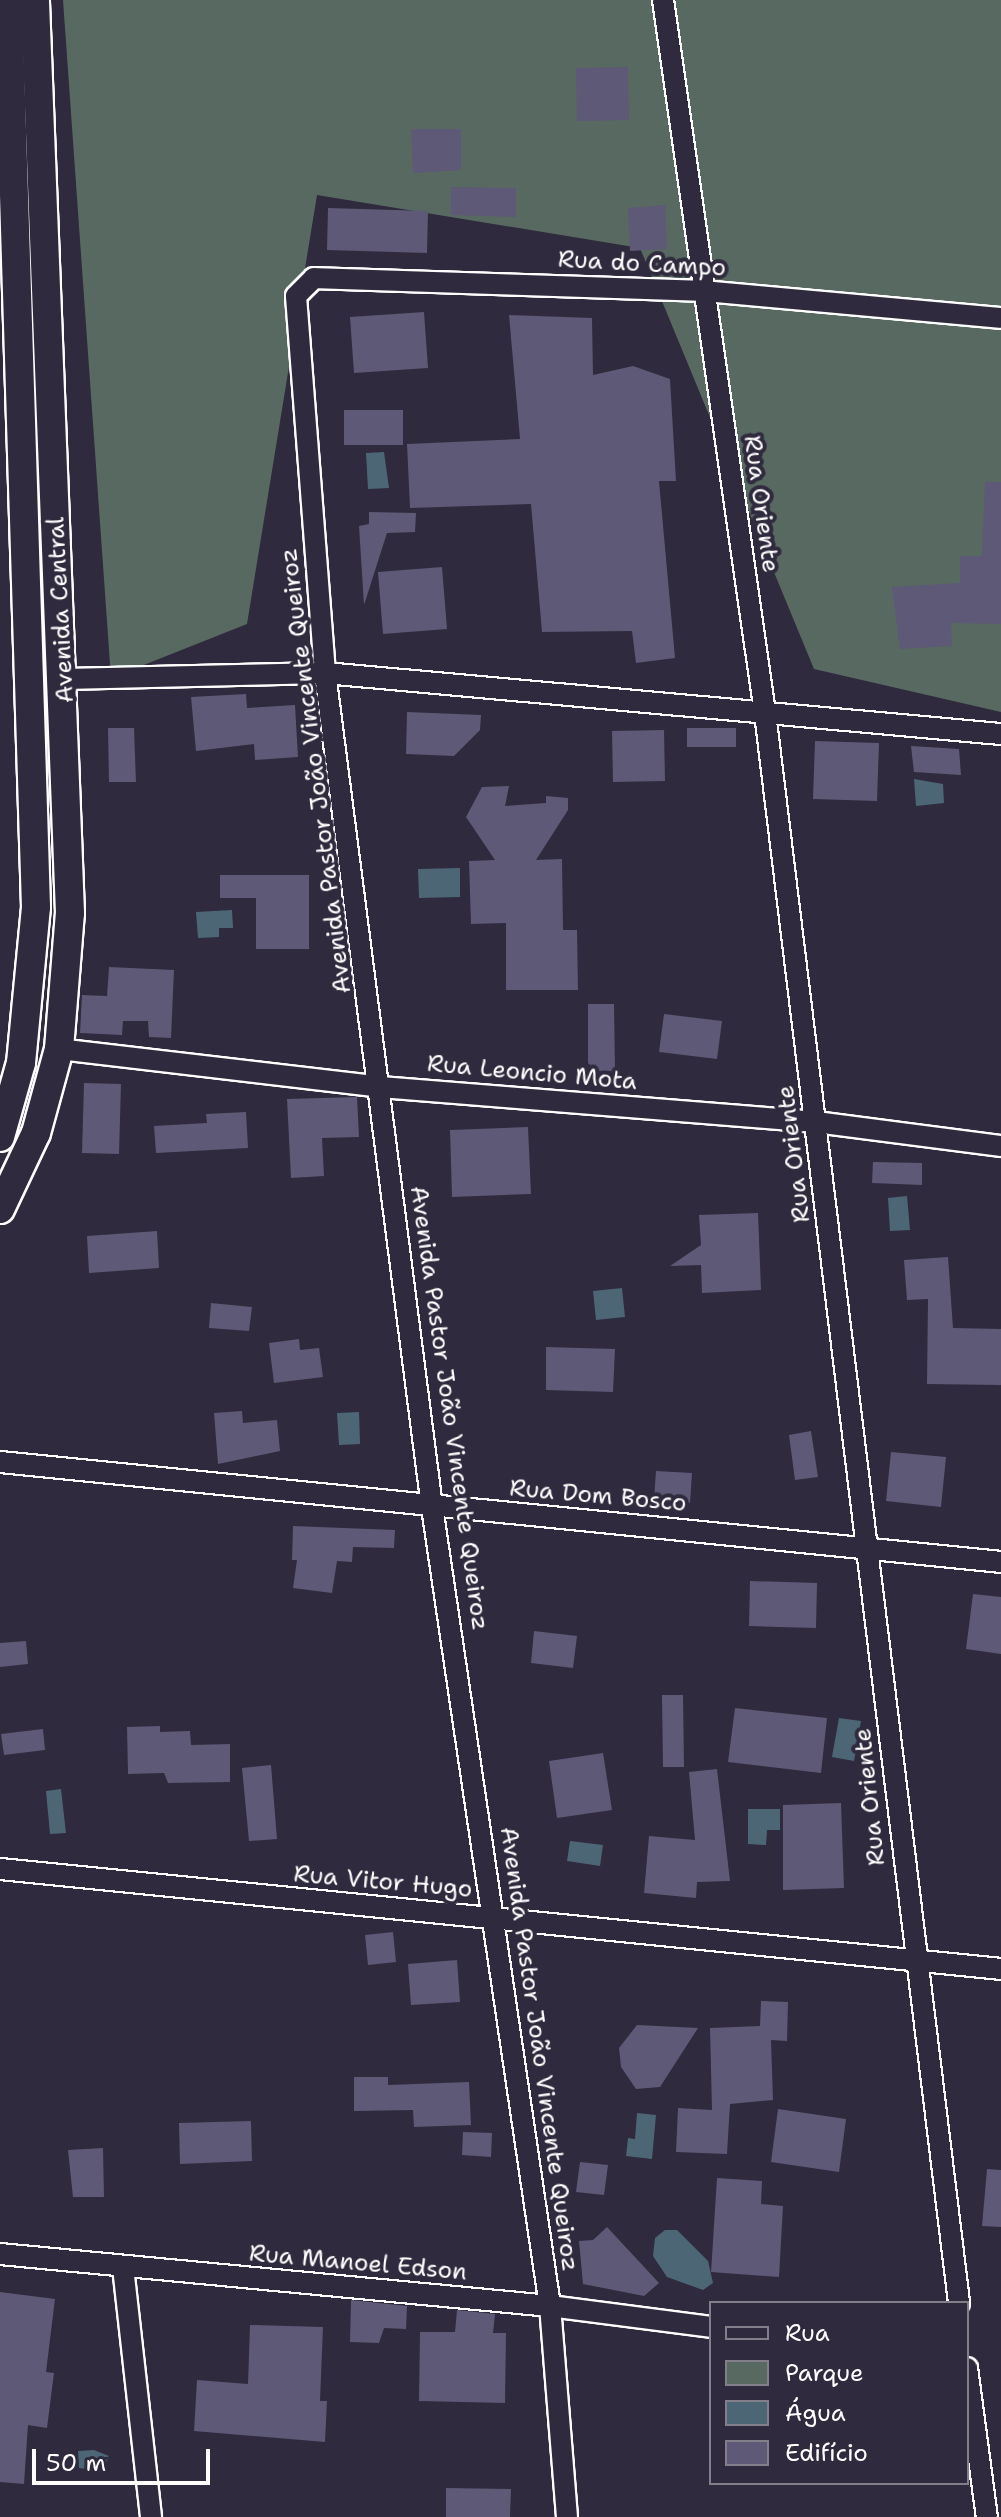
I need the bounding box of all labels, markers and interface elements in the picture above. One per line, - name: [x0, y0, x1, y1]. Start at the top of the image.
- street label: Rua do Campo: [557, 245, 727, 283]
- street label: Rua Oriente: [737, 434, 785, 574]
- street label: Avenida Central: [42, 516, 80, 704]
- street label: Avenida Pastor João Vincente Queiroz: [274, 547, 358, 995]
- street label: Rua Leoncio Mota: [426, 1049, 638, 1097]
- street label: Rua Oriente: [771, 1084, 817, 1224]
- street label: Avenida Pastor João Vincente Queiroz: [404, 1184, 494, 1632]
- street label: Rua Dom Bosco: [508, 1474, 688, 1518]
- street label: Rua Oriente: [848, 1727, 892, 1867]
- street label: Avenida Pastor João Vincente Queiroz: [494, 1825, 584, 2273]
- street label: Rua Vitor Hugo: [292, 1860, 474, 1904]
- street label: Rua Manoel Edson: [248, 2239, 468, 2287]
- legend: [709, 2301, 969, 2485]
- text: Rua: [785, 2317, 830, 2349]
- text: Parque: [785, 2357, 864, 2389]
- text: Água: [785, 2397, 846, 2429]
- scale bar: [36, 2433, 214, 2483]
- text: Edifício: [785, 2437, 868, 2469]
- text: 50 m: [46, 2447, 106, 2479]

